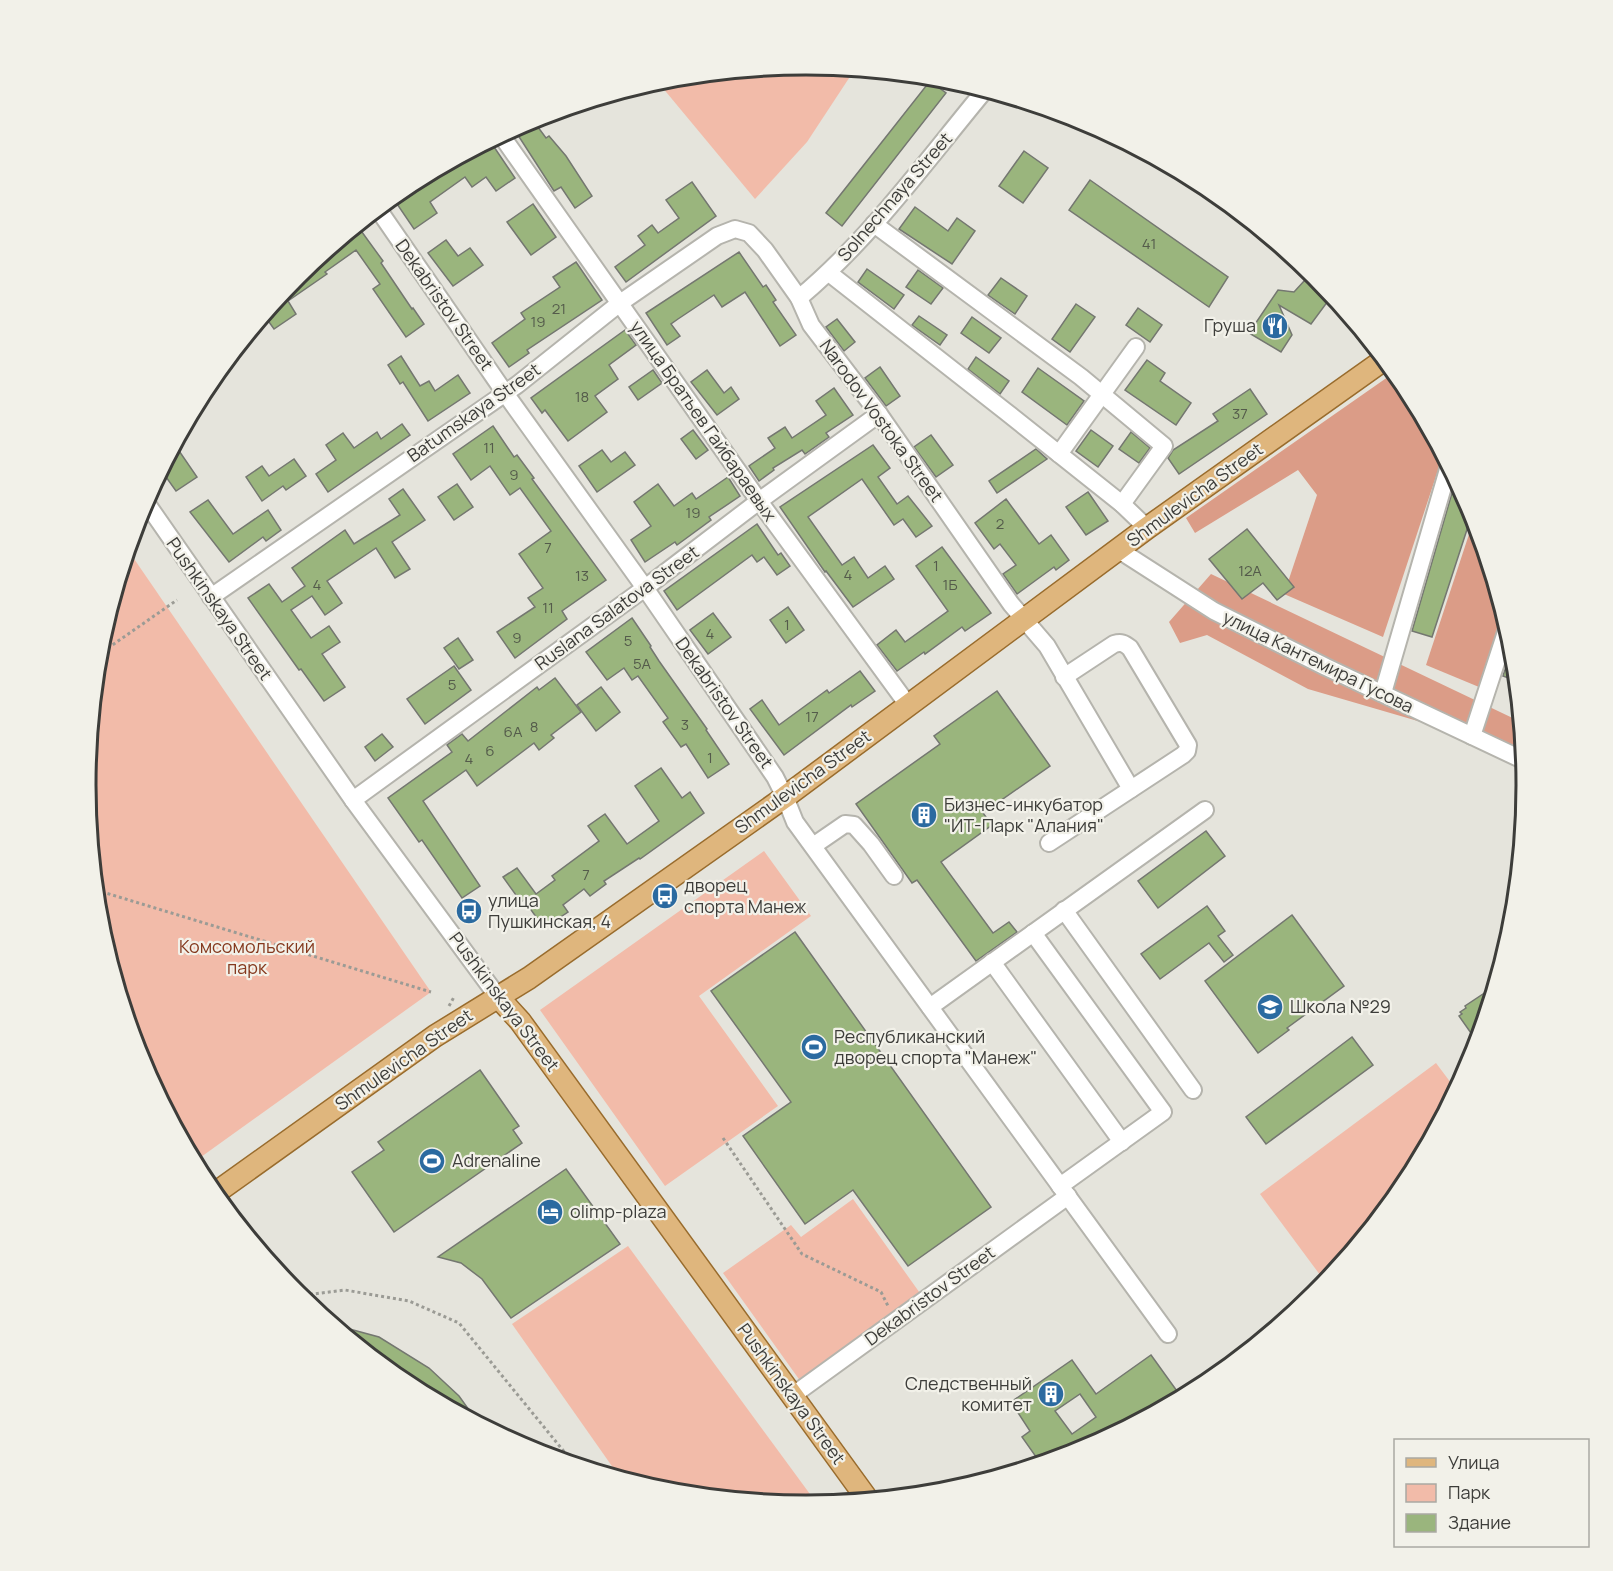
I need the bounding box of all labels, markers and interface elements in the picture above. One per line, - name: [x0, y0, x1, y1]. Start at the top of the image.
- street label: Solnechnaya Street: [832, 127, 957, 266]
- house number: 41: [1142, 233, 1156, 254]
- street label: Dekabristov Street: [391, 234, 499, 375]
- house number: 21: [552, 298, 566, 319]
- house number: 19: [530, 311, 546, 332]
- restaurant icon: Груша: [1260, 311, 1290, 341]
- place label: Груша: [1204, 313, 1256, 337]
- street label: улица Братьев Гайбараевых: [625, 315, 783, 526]
- street label: Narodov Vostoka Street: [815, 334, 949, 507]
- street label: Batumskaya Street: [402, 357, 545, 467]
- house number: 18: [575, 386, 589, 407]
- house number: 37: [1232, 403, 1248, 424]
- house number: 11: [483, 437, 495, 458]
- street label: Shmulevicha Street: [1122, 437, 1267, 552]
- house number: 9: [509, 464, 519, 485]
- house number: 19: [685, 502, 701, 523]
- house number: 2: [996, 513, 1004, 534]
- street label: Pushkinskaya Street: [162, 532, 278, 685]
- house number: 7: [544, 537, 552, 558]
- street label: Ruslana Salatova Street: [529, 539, 703, 675]
- house number: 1: [933, 555, 939, 576]
- house number: 12А: [1238, 560, 1262, 581]
- house number: 4: [844, 564, 853, 585]
- house number: 13: [575, 565, 589, 586]
- house number: 4: [313, 574, 322, 595]
- house number: 1Б: [943, 574, 957, 595]
- house number: 11: [542, 597, 554, 618]
- street label: улица Кантемира Гусова: [1219, 604, 1418, 718]
- house number: 1: [784, 614, 790, 635]
- house number: 4: [706, 623, 715, 644]
- house number: 9: [512, 627, 522, 648]
- house number: 5: [624, 630, 632, 651]
- street label: Dekabristov Street: [671, 632, 779, 773]
- house number: 5А: [633, 653, 652, 674]
- house number: 5: [448, 674, 456, 695]
- house number: 17: [805, 706, 819, 727]
- house number: 3: [681, 714, 689, 735]
- house number: 8: [530, 716, 538, 737]
- house number: 6А: [504, 721, 523, 742]
- street label: Shmulevicha Street: [730, 724, 875, 839]
- house number: 6: [485, 740, 495, 761]
- house number: 1: [707, 747, 713, 768]
- house number: 4: [465, 748, 474, 769]
- place label: Бизнес-инкубатор "ИТ-Парк "Алания": [944, 792, 1104, 837]
- building icon: Бизнес-инкубатор "ИТ-Парк "Алания": [909, 800, 939, 830]
- house number: 7: [582, 864, 590, 885]
- place label: дворец спорта Манеж: [684, 873, 807, 918]
- bus stop icon: дворец спорта Манеж: [650, 881, 680, 911]
- place label: улица Пушкинская, 4: [488, 888, 611, 933]
- bus stop icon: улица Пушкинская, 4: [454, 896, 484, 926]
- street label: Pushkinskaya Street: [444, 927, 565, 1076]
- park label: Комсомольский парк: [179, 934, 315, 979]
- school or university icon: Школа №29: [1255, 992, 1285, 1022]
- place label: Школа №29: [1290, 994, 1391, 1018]
- street label: Shmulevicha Street: [330, 1003, 477, 1116]
- place label: Республиканский дворец спорта "Манеж": [834, 1024, 1037, 1069]
- sports icon: Республиканский дворец спорта "Манеж": [799, 1032, 829, 1062]
- sports icon: Adrenaline: [417, 1146, 447, 1176]
- place label: Adrenaline: [452, 1148, 541, 1172]
- hotel icon: olimp-plaza: [535, 1197, 565, 1227]
- place label: olimp-plaza: [570, 1199, 666, 1223]
- street label: Dekabristov Street: [860, 1240, 999, 1350]
- street label: Pushkinskaya Street: [732, 1318, 851, 1469]
- place label: Следственный комитет: [905, 1371, 1032, 1416]
- building icon: Следственный комитет: [1036, 1379, 1066, 1409]
- legend: [1394, 1439, 1589, 1547]
- text: Улица: [1448, 1450, 1500, 1474]
- text: Парк: [1448, 1480, 1491, 1504]
- text: Здание: [1448, 1510, 1511, 1534]

